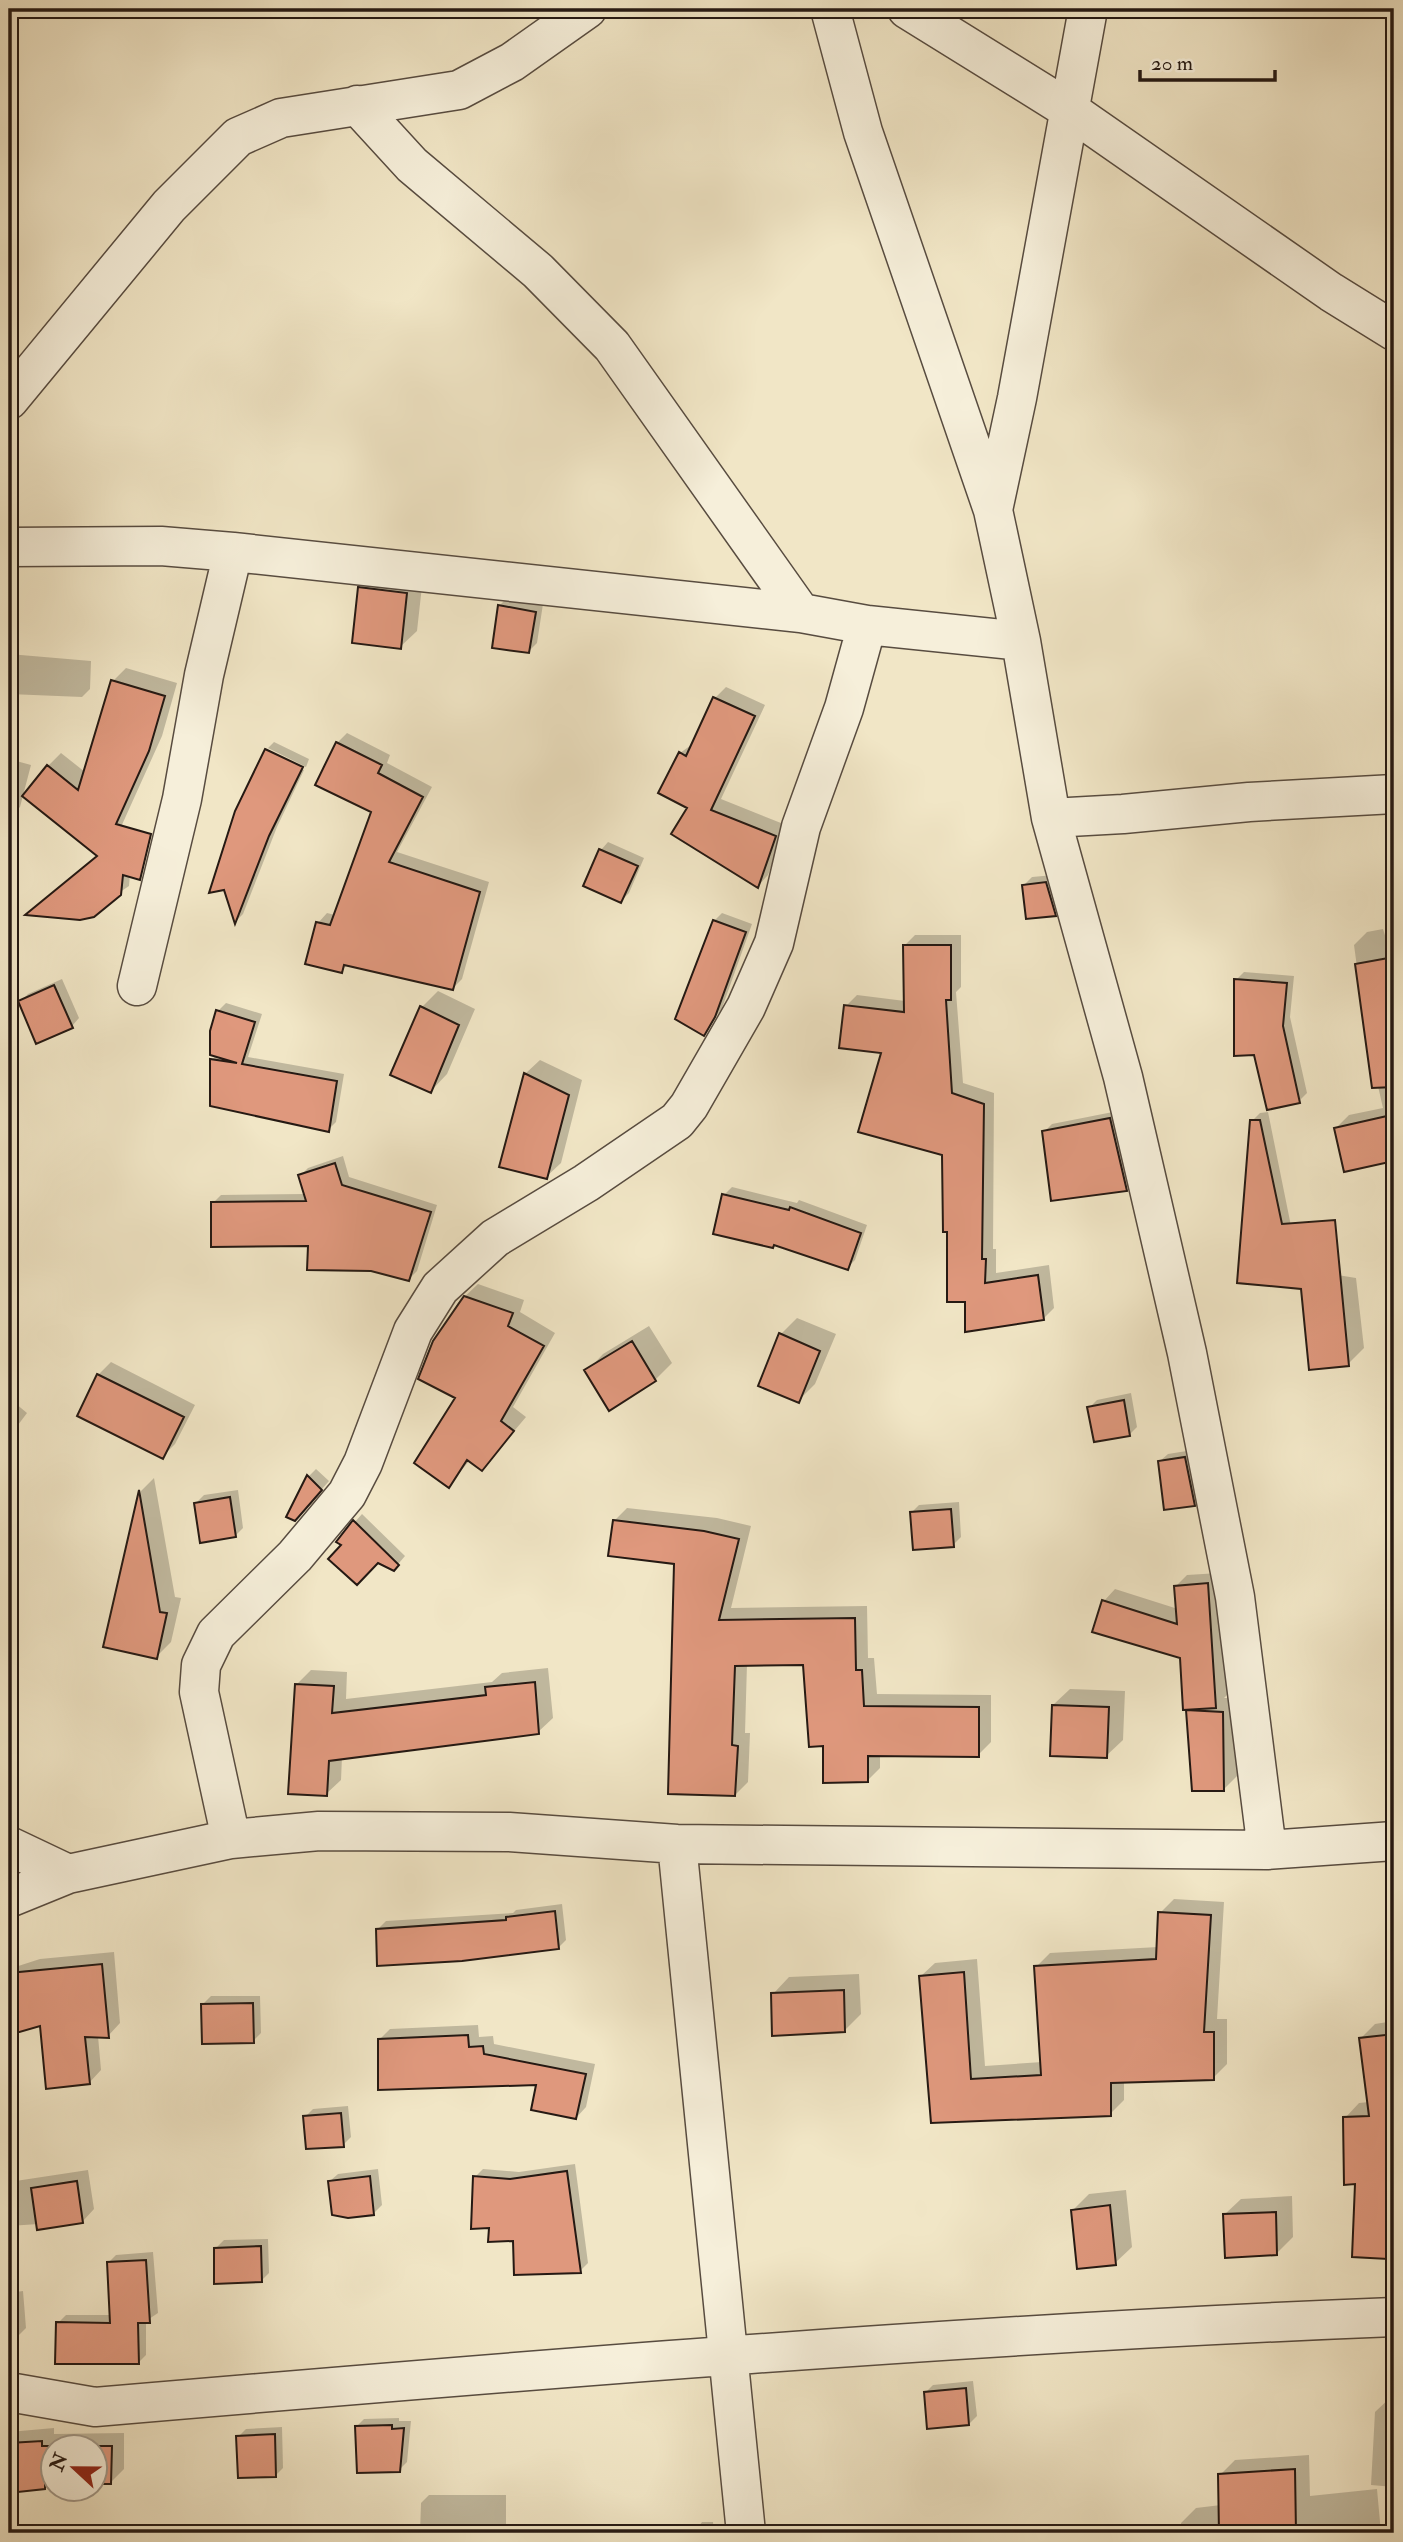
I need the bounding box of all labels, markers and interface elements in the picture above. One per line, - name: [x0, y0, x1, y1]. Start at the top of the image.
- scale bar: [1140, 38, 1275, 82]
- text: 20 m: [1151, 50, 1193, 77]
- north arrow: [38, 2434, 108, 2504]
- text: N: [44, 2449, 74, 2475]

